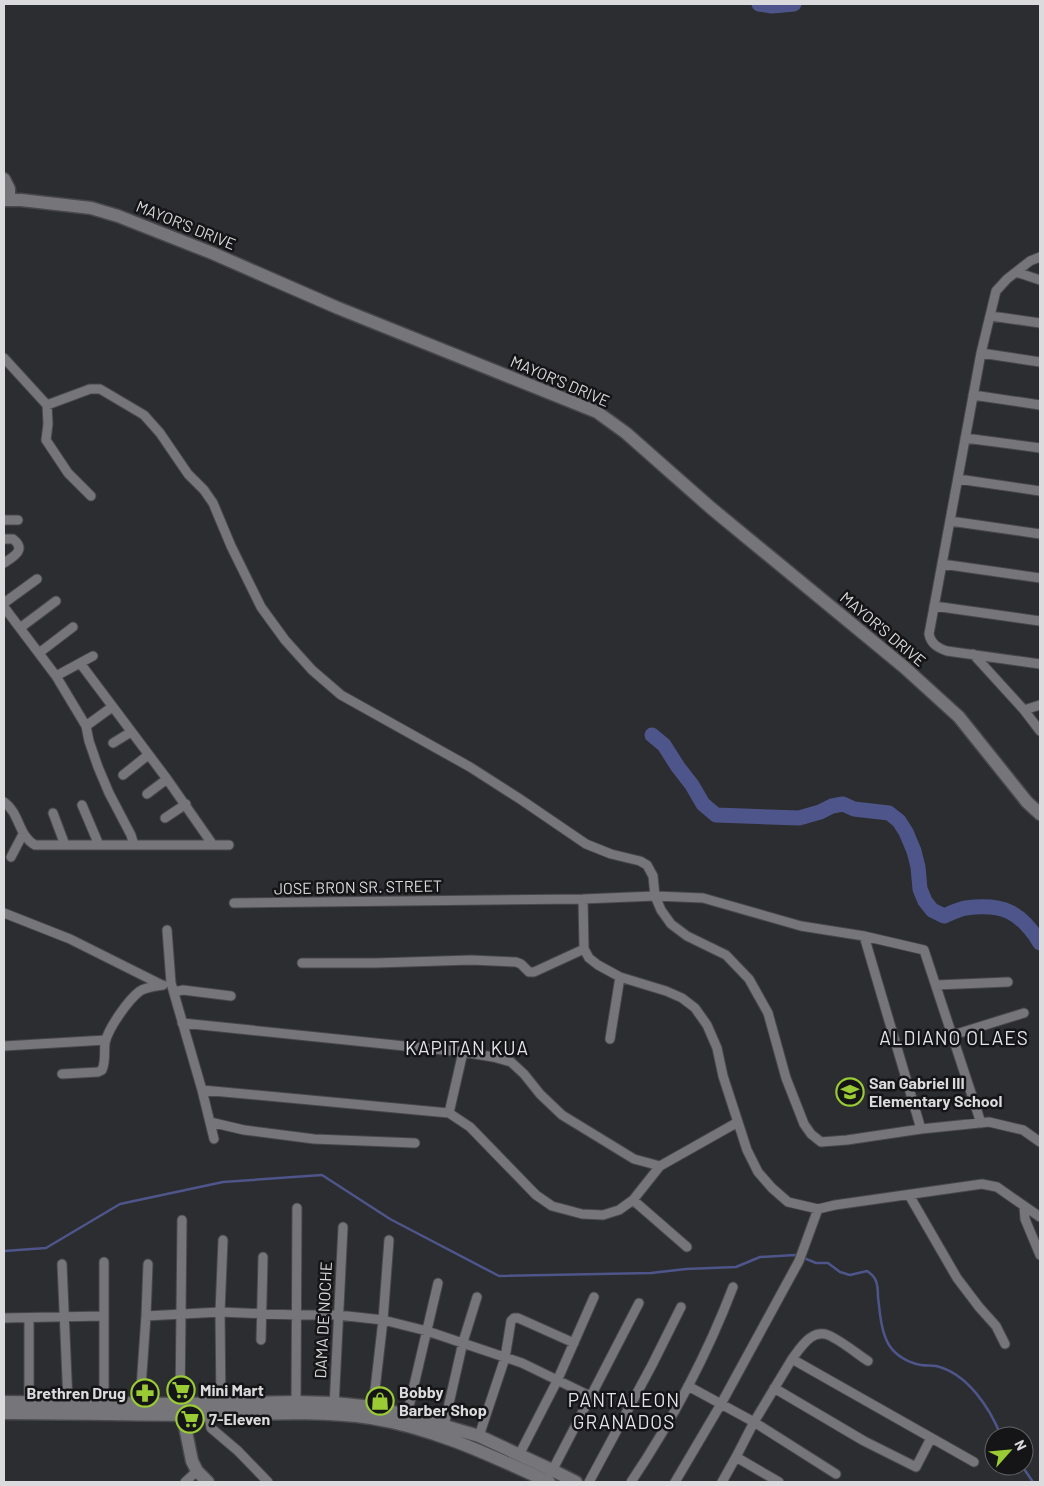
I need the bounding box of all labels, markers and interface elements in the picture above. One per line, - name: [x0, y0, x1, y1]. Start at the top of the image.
- street label: MAYOR'S DRIVE: [134, 196, 239, 253]
- street label: MAYOR'S DRIVE: [508, 351, 613, 410]
- street label: MAYOR'S DRIVE: [837, 587, 930, 670]
- street label: JOSE BRON SR. STREET: [274, 876, 442, 897]
- district label: ALDIANO OLAES: [879, 1026, 1029, 1049]
- district label: KAPITAN KUA: [405, 1036, 529, 1059]
- place label: San Gabriel III Elementary School: [869, 1073, 1003, 1110]
- school or university icon: San Gabriel III Elementary School: [835, 1077, 865, 1107]
- street label: DAMA DE NOCHE: [310, 1261, 335, 1379]
- supermarket icon: Mini Mart: [166, 1375, 196, 1405]
- pharmacy icon: Brethren Drug: [130, 1378, 160, 1408]
- place label: Mini Mart: [200, 1380, 264, 1399]
- place label: Bobby Barber Shop: [399, 1382, 487, 1419]
- place label: Brethren Drug: [27, 1383, 126, 1402]
- shop icon: Bobby Barber Shop: [365, 1386, 395, 1416]
- district label: PANTALEON GRANADOS: [568, 1388, 680, 1433]
- supermarket icon: 7-Eleven: [175, 1404, 205, 1434]
- place label: 7-Eleven: [209, 1409, 270, 1428]
- north arrow: [984, 1426, 1034, 1476]
- text: N: [1011, 1437, 1031, 1453]

